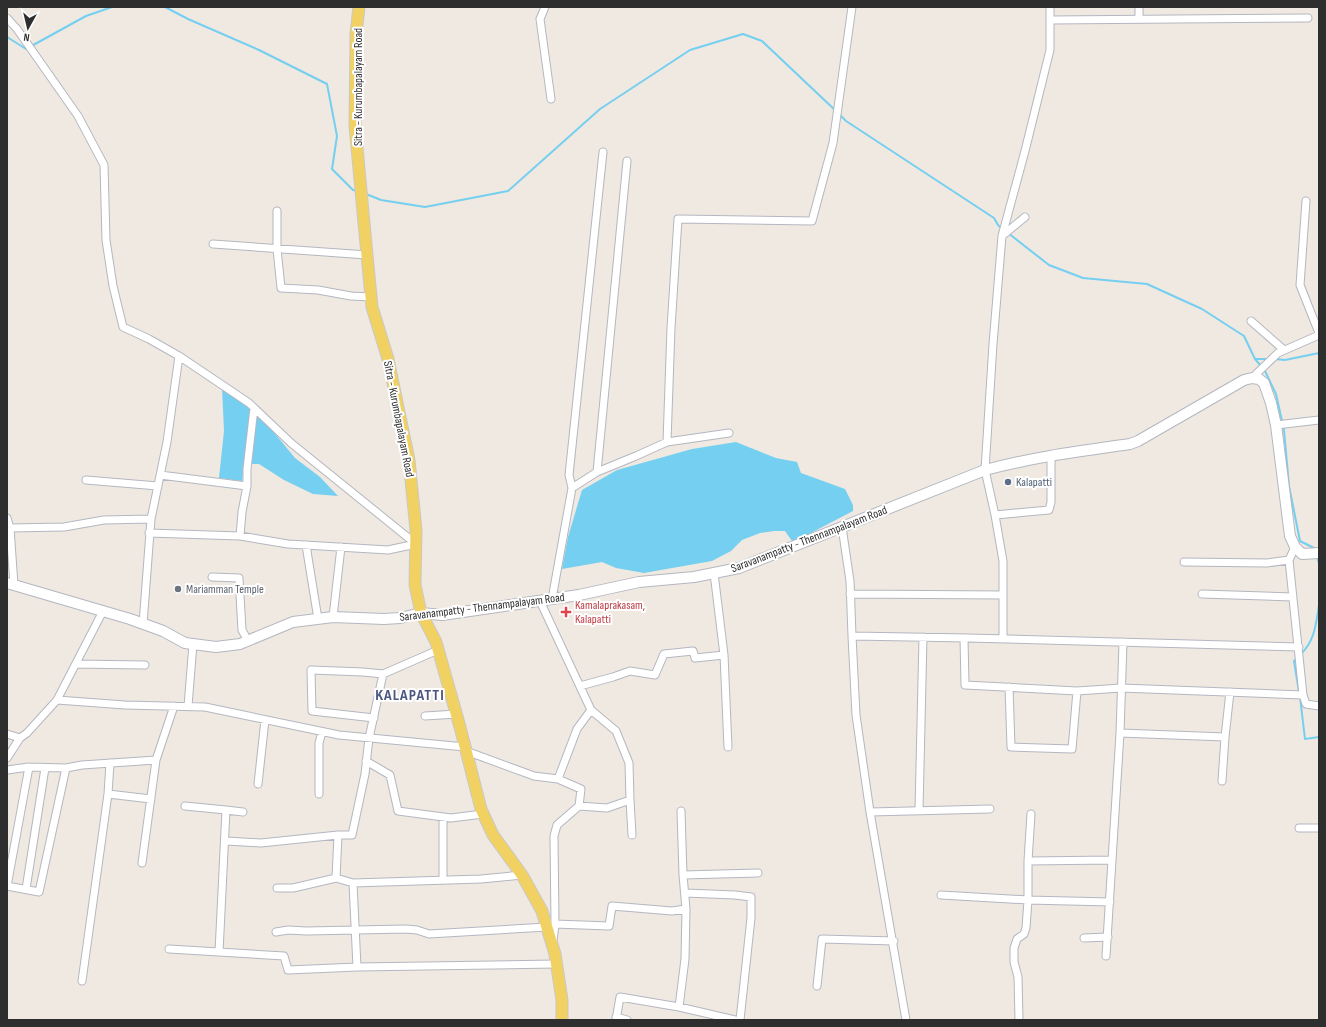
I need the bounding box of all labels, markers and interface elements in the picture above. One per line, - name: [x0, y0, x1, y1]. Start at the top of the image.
- north arrow: [8, 8, 48, 48]
- street label: Sitra - Kurumbapalayam Road: [351, 28, 366, 146]
- text: N: [23, 31, 30, 44]
- street label: Sitra - Kurumbapalayam Road: [380, 360, 417, 479]
- place label: Kalapatti: [1016, 475, 1052, 490]
- marker: Kalapatti: [1003, 477, 1013, 487]
- street label: Saravanampatty - Thennampalayam Road: [729, 503, 889, 576]
- place label: Mariamman Temple: [186, 582, 264, 597]
- marker: Mariamman Temple: [173, 584, 183, 594]
- street label: Saravanampatty - Thennampalayam Road: [399, 590, 565, 625]
- place label: Kamalaprakasam, Kalapatti: [575, 598, 645, 627]
- marker: Kamalaprakasam, Kalapatti: [560, 606, 572, 618]
- district label: KALAPATTI: [375, 686, 445, 705]

